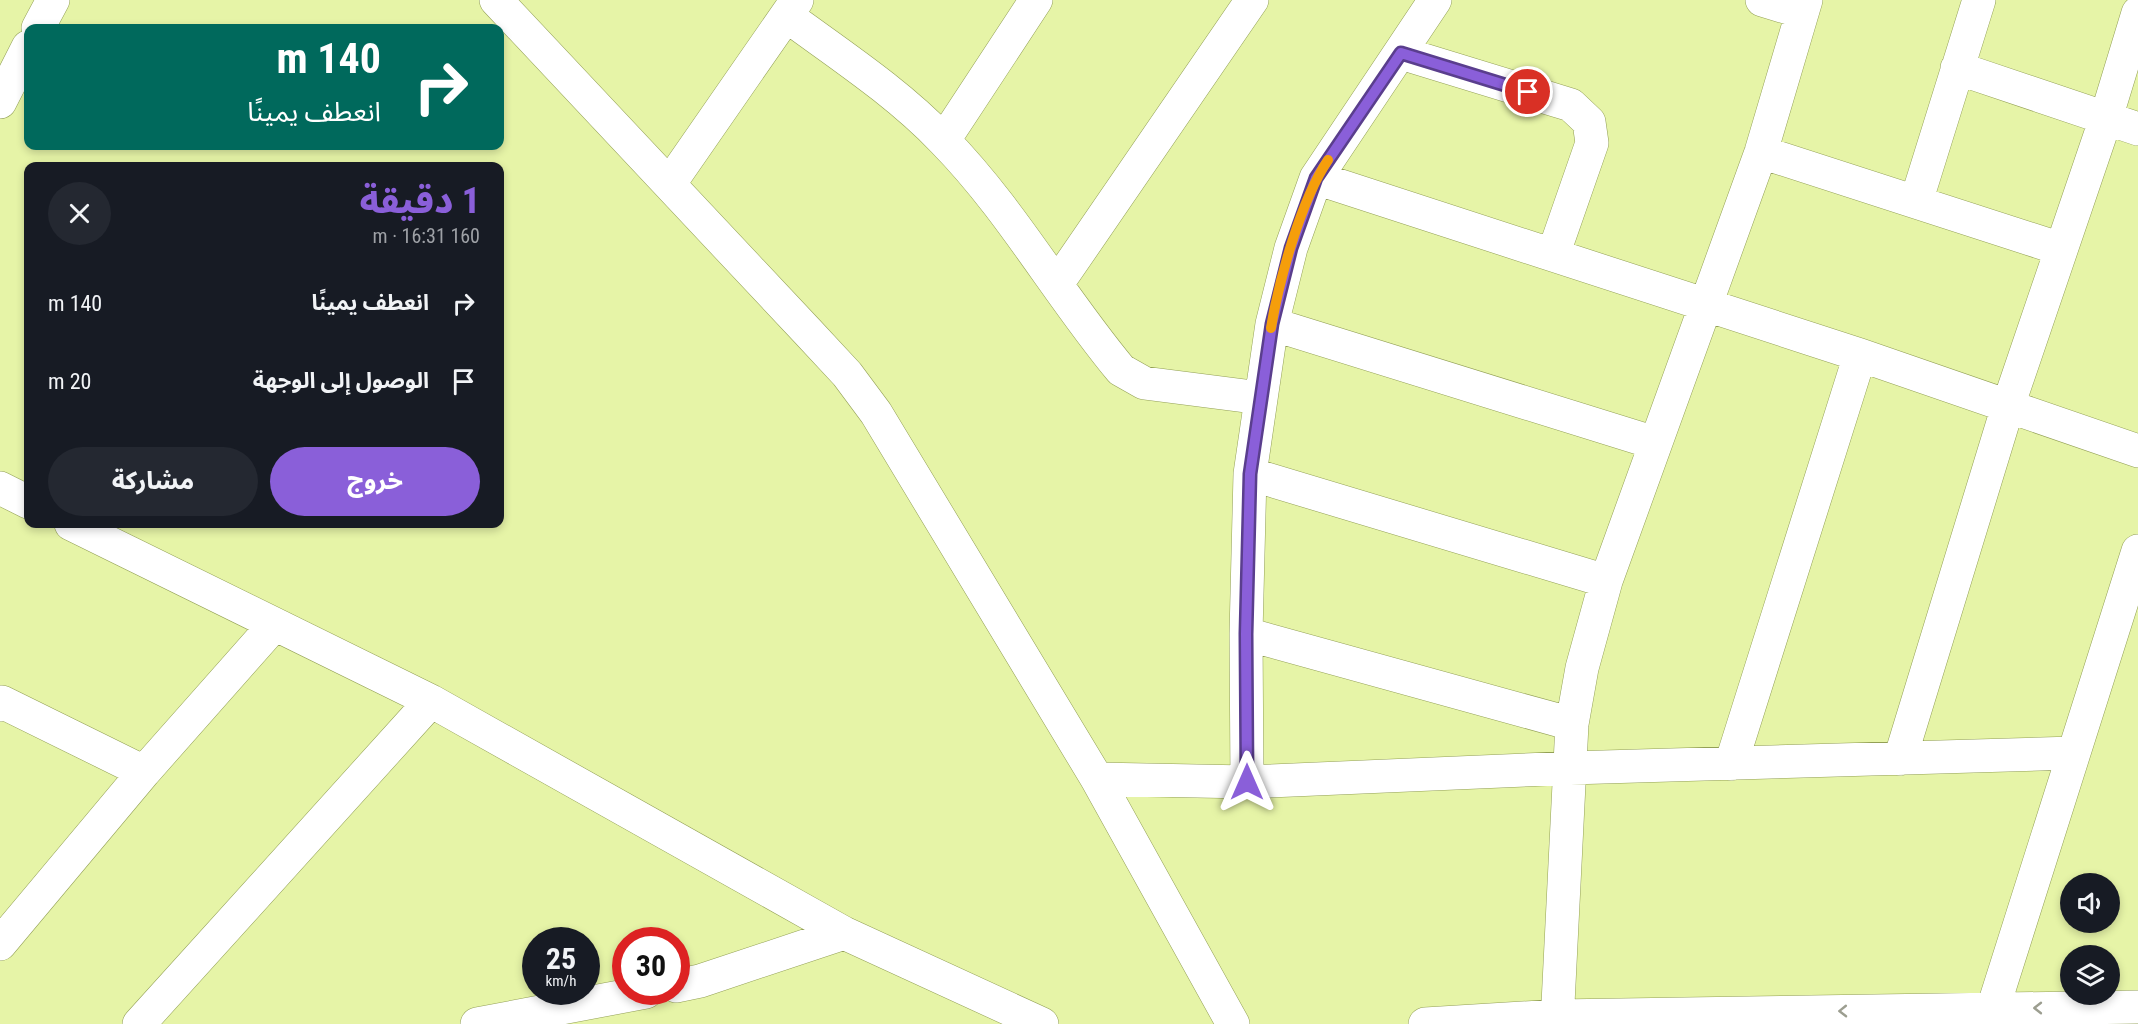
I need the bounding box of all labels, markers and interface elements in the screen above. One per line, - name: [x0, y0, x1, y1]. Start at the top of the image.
- text: 140 m: [276, 34, 381, 83]
- icon: right: [402, 48, 480, 126]
- pin: [1502, 66, 1553, 117]
- icon: arrive: [1511, 75, 1544, 108]
- text: انعطف يمينًا: [247, 96, 381, 128]
- text: 1 دقيقة: [359, 180, 480, 222]
- button: close: [48, 182, 111, 245]
- text: 160 m · 16:31: [373, 224, 480, 248]
- icon: right: [447, 287, 480, 320]
- text: انعطف يمينًا: [311, 290, 429, 315]
- text: 140 m: [48, 291, 102, 316]
- icon: arrive: [447, 365, 480, 398]
- text: الوصول إلى الوجهة: [253, 368, 429, 393]
- text: 20 m: [48, 369, 91, 394]
- button: مشاركة: [48, 447, 258, 516]
- button: خروج: [270, 447, 480, 516]
- position arrow: [1215, 750, 1279, 814]
- map controls: [2060, 873, 2120, 1005]
- button: sound: [2060, 873, 2120, 933]
- speed limit sign: 30: [612, 927, 690, 1005]
- text: 25: [546, 941, 576, 976]
- button: layers: [2060, 945, 2120, 1005]
- text: km/h: [546, 972, 576, 990]
- one-way arrow: [2033, 1002, 2042, 1014]
- one-way arrow: [1838, 1005, 1847, 1017]

